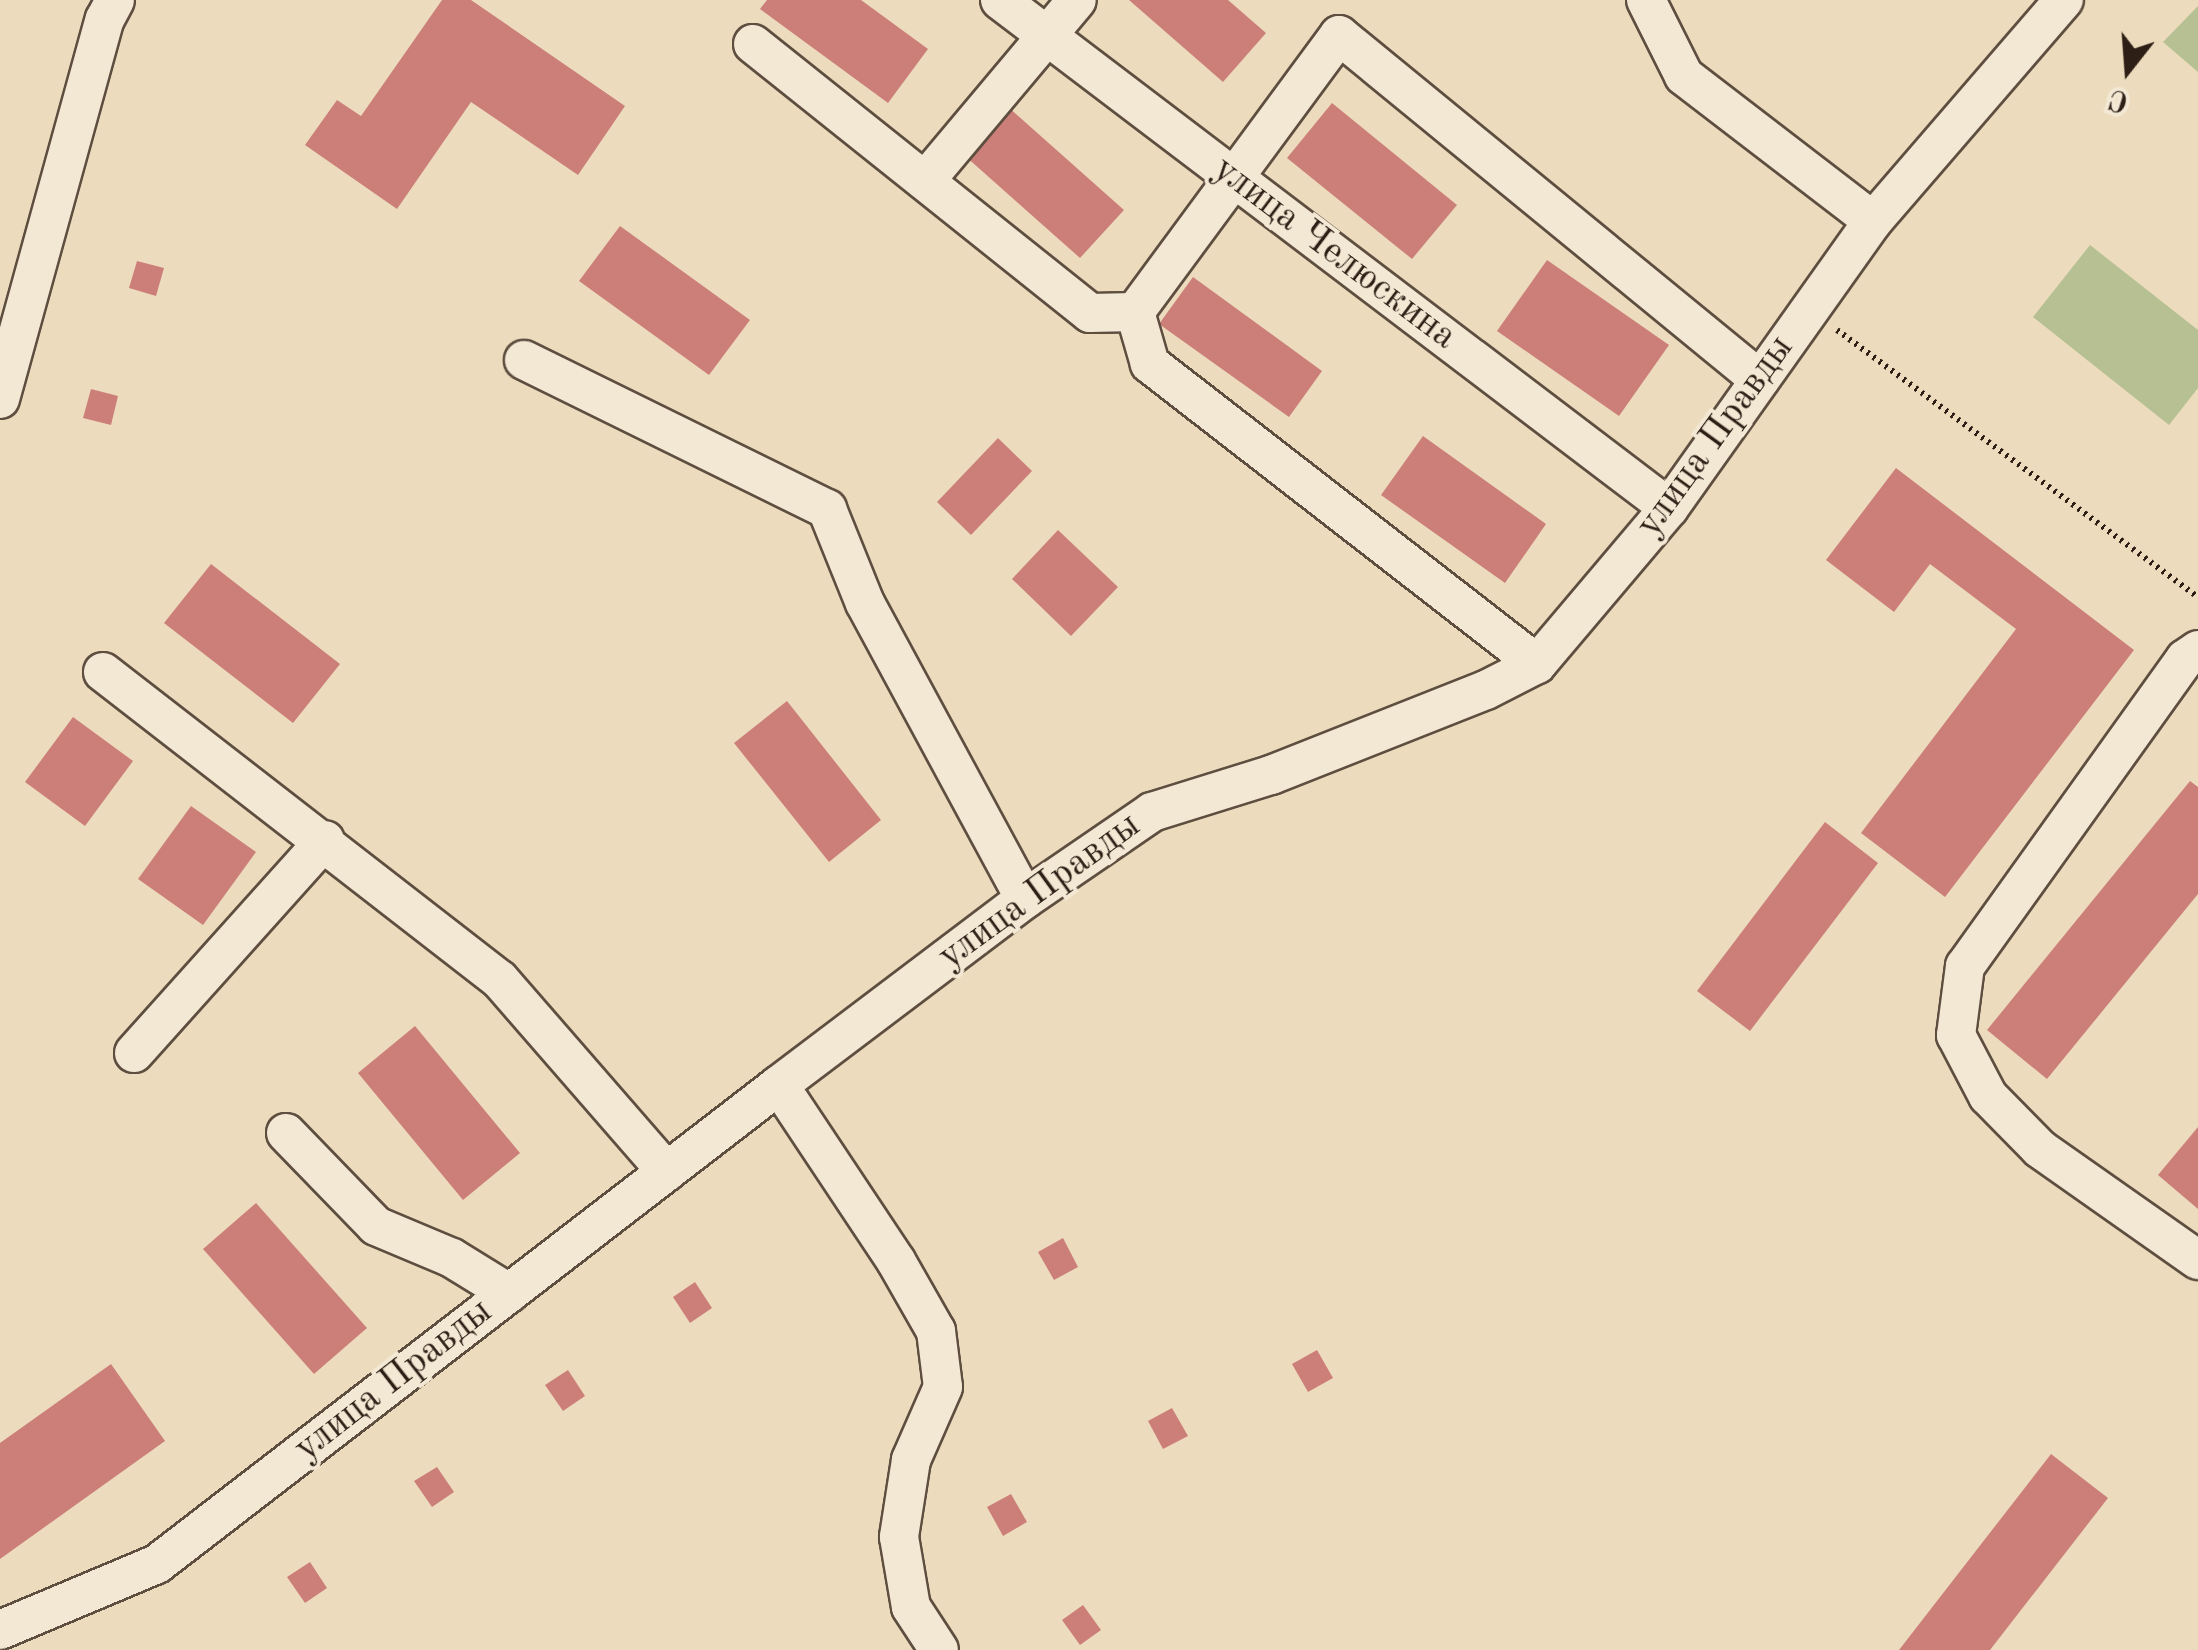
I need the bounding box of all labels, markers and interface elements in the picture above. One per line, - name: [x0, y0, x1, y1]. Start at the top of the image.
- north arrow: [2078, 20, 2178, 120]
- text: С: [2106, 83, 2132, 115]
- street label: улица Челюскина: [1203, 148, 1465, 360]
- street label: улица Правды: [1628, 327, 1804, 547]
- street label: улица Правды: [930, 804, 1150, 980]
- street label: улица Правды: [286, 1290, 502, 1472]

